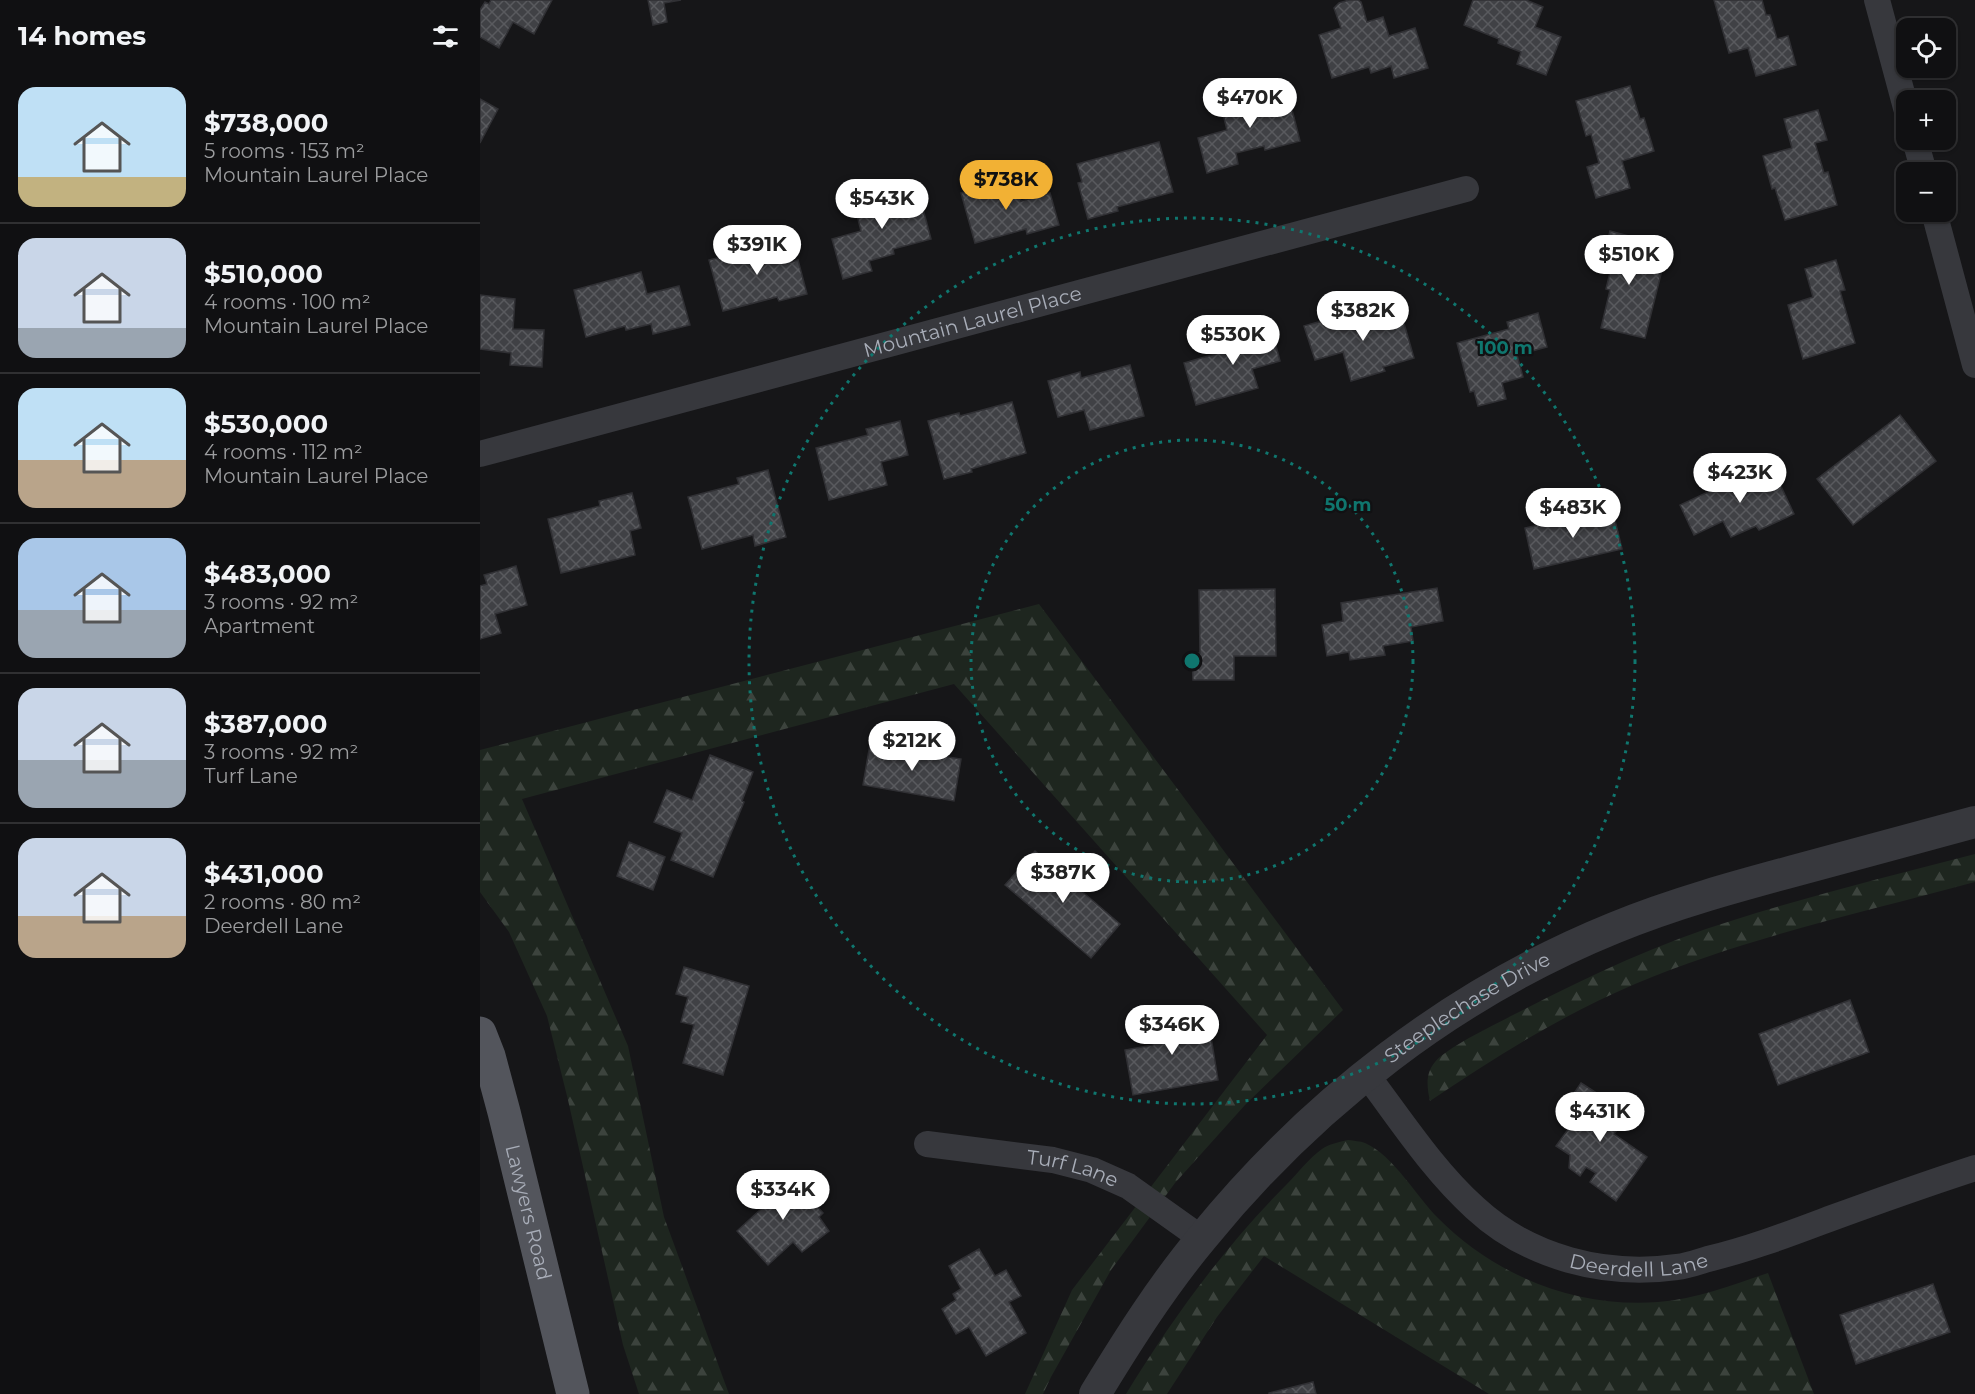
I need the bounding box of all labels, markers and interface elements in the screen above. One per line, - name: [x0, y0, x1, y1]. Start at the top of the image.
- map controls: [1896, 18, 1956, 222]
- button: locate: [1896, 18, 1956, 78]
- text: 14 homes: [18, 20, 146, 52]
- icon: filters: [429, 20, 462, 53]
- pin: $470K: [1208, 78, 1292, 129]
- text: $470K: [1217, 85, 1283, 109]
- button: +: [1896, 90, 1956, 150]
- text: $738,000: [204, 107, 329, 139]
- icon: home: [66, 111, 138, 183]
- text: 5 rooms · 153 m²: [204, 139, 365, 163]
- pin: $738K: [964, 160, 1048, 211]
- button: −: [1896, 162, 1956, 222]
- text: Mountain Laurel Place: [204, 163, 428, 187]
- text: $738K: [974, 167, 1038, 191]
- pin: $543K: [840, 179, 924, 230]
- text: $543K: [850, 186, 914, 210]
- pin: $391K: [715, 225, 799, 276]
- text: $391K: [727, 232, 787, 256]
- pin: $510K: [1587, 235, 1671, 286]
- text: $510K: [1599, 242, 1659, 266]
- text: $510,000: [204, 258, 323, 290]
- icon: home: [66, 262, 138, 334]
- street label: Mountain Laurel Place: [861, 281, 1084, 362]
- text: 4 rooms · 100 m²: [204, 290, 371, 314]
- pin: $382K: [1321, 291, 1405, 342]
- text: $382K: [1331, 298, 1395, 322]
- text: Mountain Laurel Place: [204, 314, 428, 338]
- pin: $530K: [1191, 315, 1275, 366]
- text: $530K: [1201, 322, 1265, 346]
- text: 100 m: [1477, 337, 1533, 359]
- text: $530,000: [204, 408, 328, 440]
- icon: home: [66, 412, 138, 484]
- text: 4 rooms · 112 m²: [204, 440, 363, 464]
- pin: $423K: [1698, 453, 1782, 504]
- text: $423K: [1707, 460, 1773, 484]
- text: Mountain Laurel Place: [204, 464, 428, 488]
- pin: $483K: [1531, 488, 1615, 539]
- text: 50 m: [1325, 494, 1371, 516]
- text: $483K: [1540, 495, 1606, 519]
- text: $483,000: [204, 558, 331, 590]
- icon: home: [66, 562, 138, 634]
- text: 3 rooms · 92 m²: [204, 590, 358, 614]
- text: Apartment: [204, 614, 315, 638]
- centre of rings: [1182, 651, 1202, 671]
- text: $387,000: [204, 708, 327, 740]
- icon: home: [66, 712, 138, 784]
- pin: $212K: [870, 721, 954, 772]
- text: $212K: [883, 728, 942, 752]
- text: 3 rooms · 92 m²: [204, 740, 358, 764]
- text: Turf Lane: [204, 764, 298, 788]
- pin: $387K: [1021, 853, 1105, 904]
- text: $431,000: [204, 858, 324, 890]
- text: $387K: [1031, 860, 1095, 884]
- icon: home: [66, 862, 138, 934]
- text: 2 rooms · 80 m²: [204, 890, 361, 914]
- text: Deerdell Lane: [204, 914, 343, 938]
- street label: Steeplechase Drive: [1379, 947, 1554, 1068]
- pin: $346K: [1130, 1005, 1214, 1056]
- text: $346K: [1139, 1012, 1205, 1036]
- pin: $431K: [1558, 1092, 1642, 1143]
- text: $431K: [1569, 1099, 1631, 1123]
- street label: Lawyers Road: [500, 1142, 557, 1283]
- street label: Turf Lane: [1026, 1145, 1122, 1192]
- pin: $334K: [741, 1170, 825, 1221]
- text: $334K: [751, 1177, 815, 1201]
- street label: Deerdell Lane: [1567, 1248, 1711, 1282]

